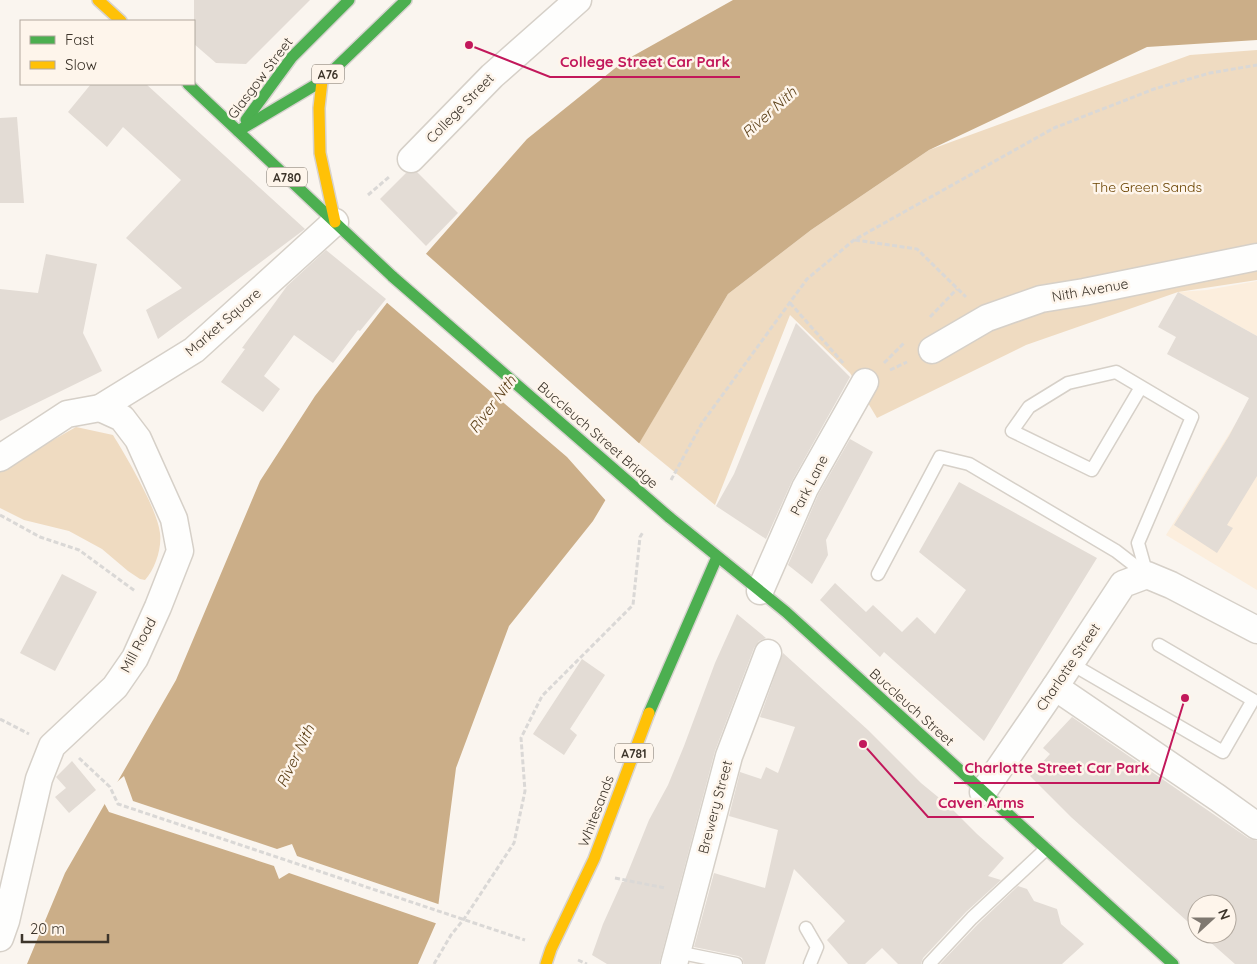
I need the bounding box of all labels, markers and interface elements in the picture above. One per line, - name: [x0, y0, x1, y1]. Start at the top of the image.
- legend: [20, 20, 195, 85]
- text: Fast: [65, 30, 94, 49]
- street label: Glasgow Street: [223, 33, 297, 122]
- callout: College Street Car Park: [550, 47, 740, 77]
- text: College Street Car Park: [560, 52, 730, 71]
- text: Slow: [65, 55, 97, 74]
- road number: A76: [312, 64, 344, 84]
- street label: College Street: [422, 69, 498, 147]
- water label: River Nith: [738, 82, 801, 142]
- road number: A780: [267, 168, 307, 186]
- park label: The Green Sands: [1092, 178, 1202, 196]
- street label: Nith Avenue: [1050, 274, 1130, 306]
- street label: Market Square: [181, 284, 265, 360]
- water label: River Nith: [464, 371, 520, 437]
- street label: Buccleuch Street Bridge: [534, 378, 662, 492]
- street label: Park Lane: [786, 452, 832, 518]
- street label: Mill Road: [116, 614, 160, 676]
- street label: Charlotte Street: [1032, 620, 1104, 714]
- street label: Buccleuch Street: [866, 664, 958, 750]
- water label: River Nith: [272, 721, 318, 790]
- road number: A781: [615, 744, 653, 762]
- callout: Charlotte Street Car Park: [954, 753, 1159, 783]
- street label: Brewery Street: [694, 758, 736, 856]
- text: Charlotte Street Car Park: [965, 758, 1149, 777]
- street label: Whitesands: [574, 773, 618, 849]
- callout: Caven Arms: [928, 787, 1034, 817]
- text: Caven Arms: [938, 793, 1024, 812]
- north arrow: [1187, 894, 1237, 944]
- text: N: [1214, 906, 1234, 922]
- scale bar: [22, 912, 109, 944]
- text: 20 m: [30, 919, 65, 938]

